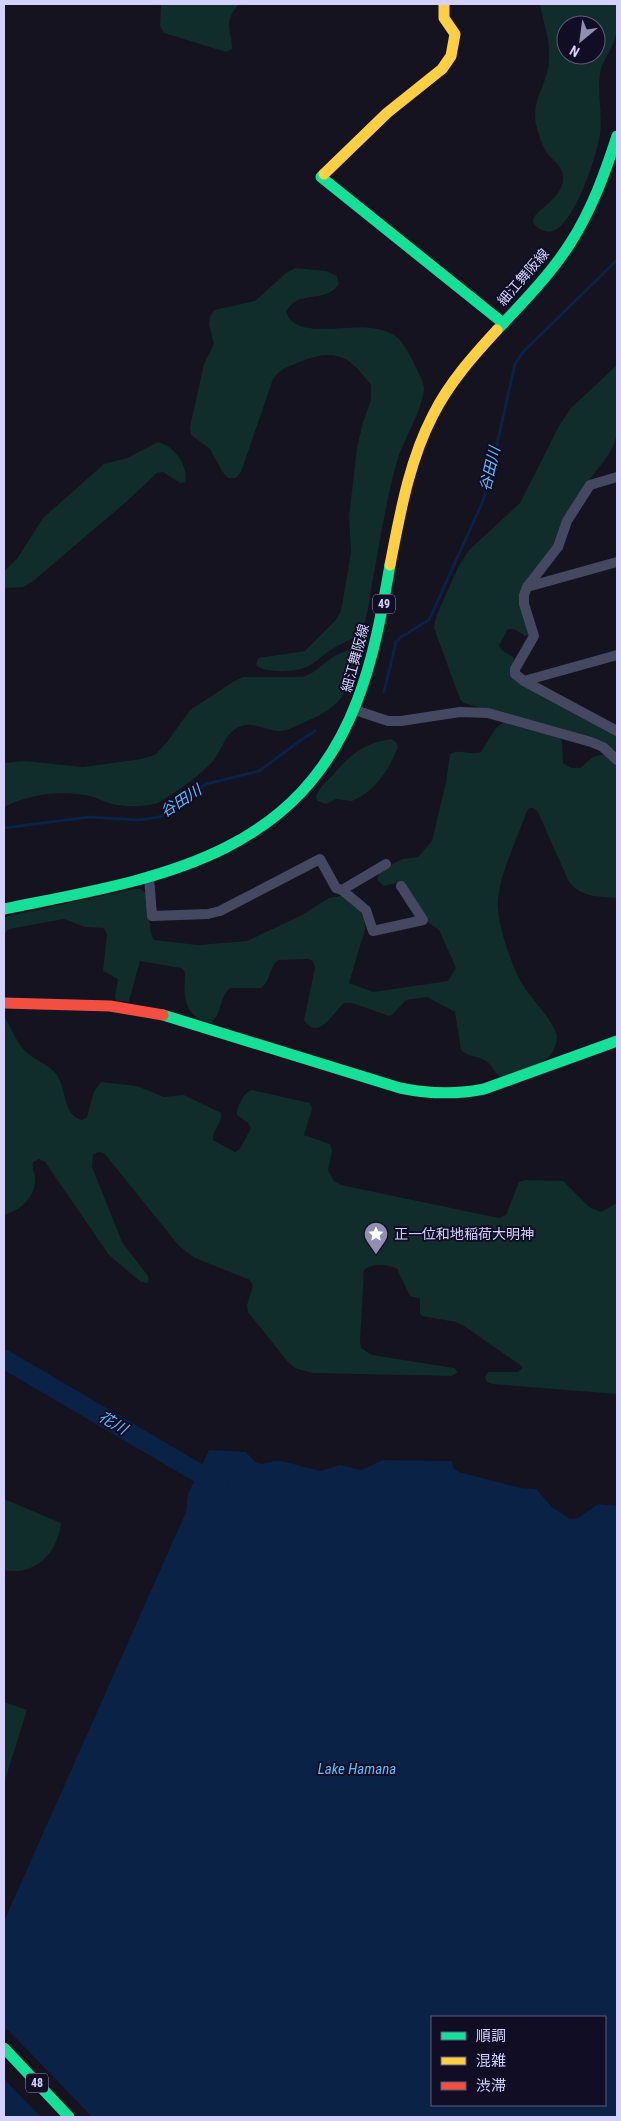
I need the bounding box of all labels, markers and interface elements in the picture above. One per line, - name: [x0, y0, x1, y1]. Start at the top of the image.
- north arrow: [556, 15, 606, 65]
- text: N: [567, 42, 582, 60]
- street label: 細江舞阪線: [494, 245, 552, 309]
- water label: 谷田川: [476, 443, 504, 493]
- road number: 49: [373, 594, 395, 614]
- street label: 細江舞阪線: [338, 622, 372, 694]
- water label: 谷田川: [157, 780, 206, 821]
- place icon: 正一位和地稲荷大明神: [363, 1221, 389, 1255]
- place label: 正一位和地稲荷大明神: [394, 1226, 534, 1242]
- water label: 花川: [96, 1408, 132, 1439]
- water label: Lake Hamana: [318, 1760, 396, 1778]
- legend: [431, 2016, 606, 2106]
- text: 順調: [476, 2027, 506, 2045]
- text: 混雑: [476, 2052, 506, 2070]
- road number: 48: [26, 2074, 48, 2092]
- text: 渋滞: [476, 2077, 506, 2095]

